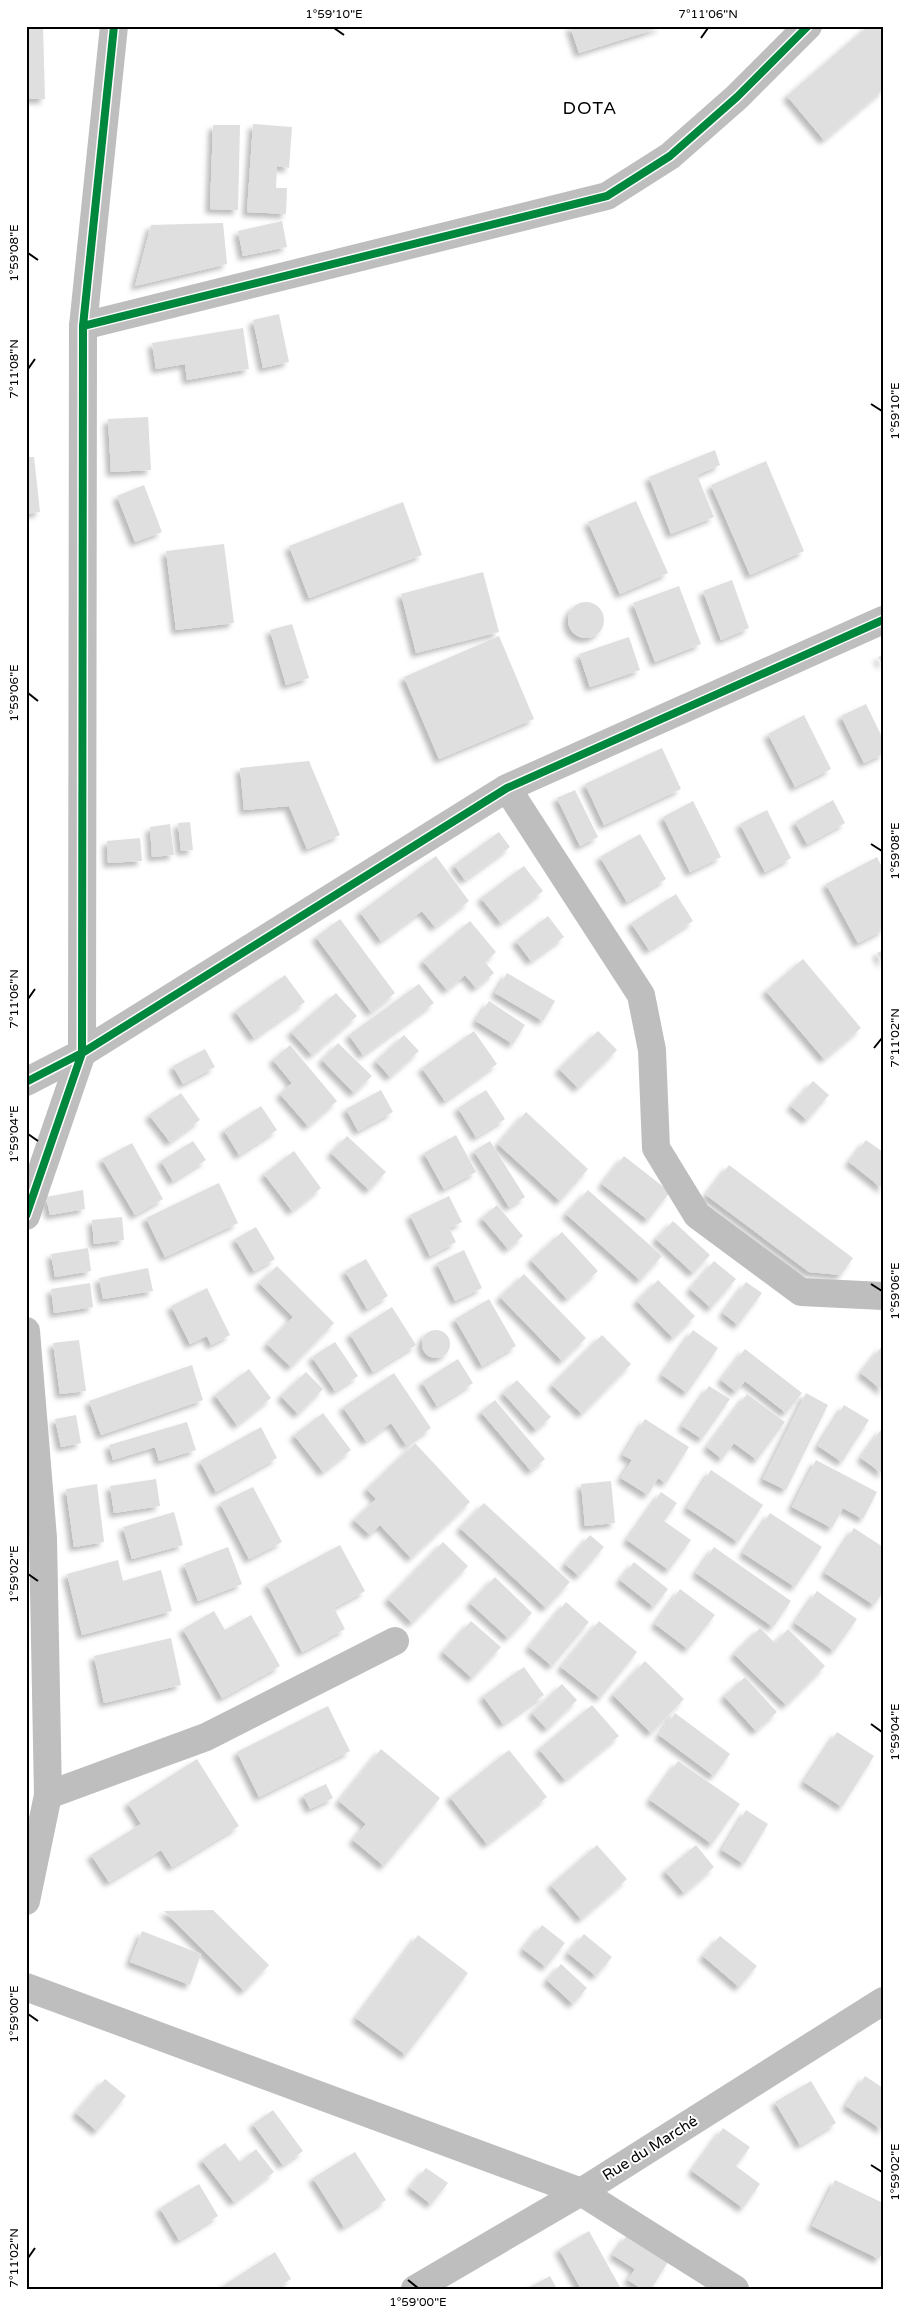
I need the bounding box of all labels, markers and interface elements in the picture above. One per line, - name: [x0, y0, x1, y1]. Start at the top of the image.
- text: 1°59'10"E: [305, 7, 363, 21]
- text: 7°11'06"N: [678, 7, 738, 21]
- district label: DOTA: [563, 97, 617, 119]
- text: 1°59'08"E: [7, 224, 21, 282]
- text: 7°11'08"N: [7, 339, 21, 399]
- text: 1°59'10"E: [888, 382, 902, 440]
- text: 1°59'06"E: [7, 664, 21, 722]
- text: 1°59'08"E: [888, 822, 902, 880]
- text: 7°11'06"N: [7, 969, 21, 1029]
- text: 7°11'02"N: [888, 1008, 902, 1068]
- text: 1°59'04"E: [7, 1105, 21, 1163]
- text: 1°59'06"E: [888, 1262, 902, 1320]
- text: 1°59'02"E: [7, 1545, 21, 1603]
- text: 1°59'04"E: [888, 1703, 902, 1761]
- text: 1°59'00"E: [7, 1985, 21, 2043]
- street label: Rue du Marché: [599, 2112, 701, 2184]
- text: 1°59'02"E: [888, 2143, 902, 2201]
- text: 7°11'02"N: [7, 2228, 21, 2288]
- text: 1°59'00"E: [389, 2295, 447, 2309]

